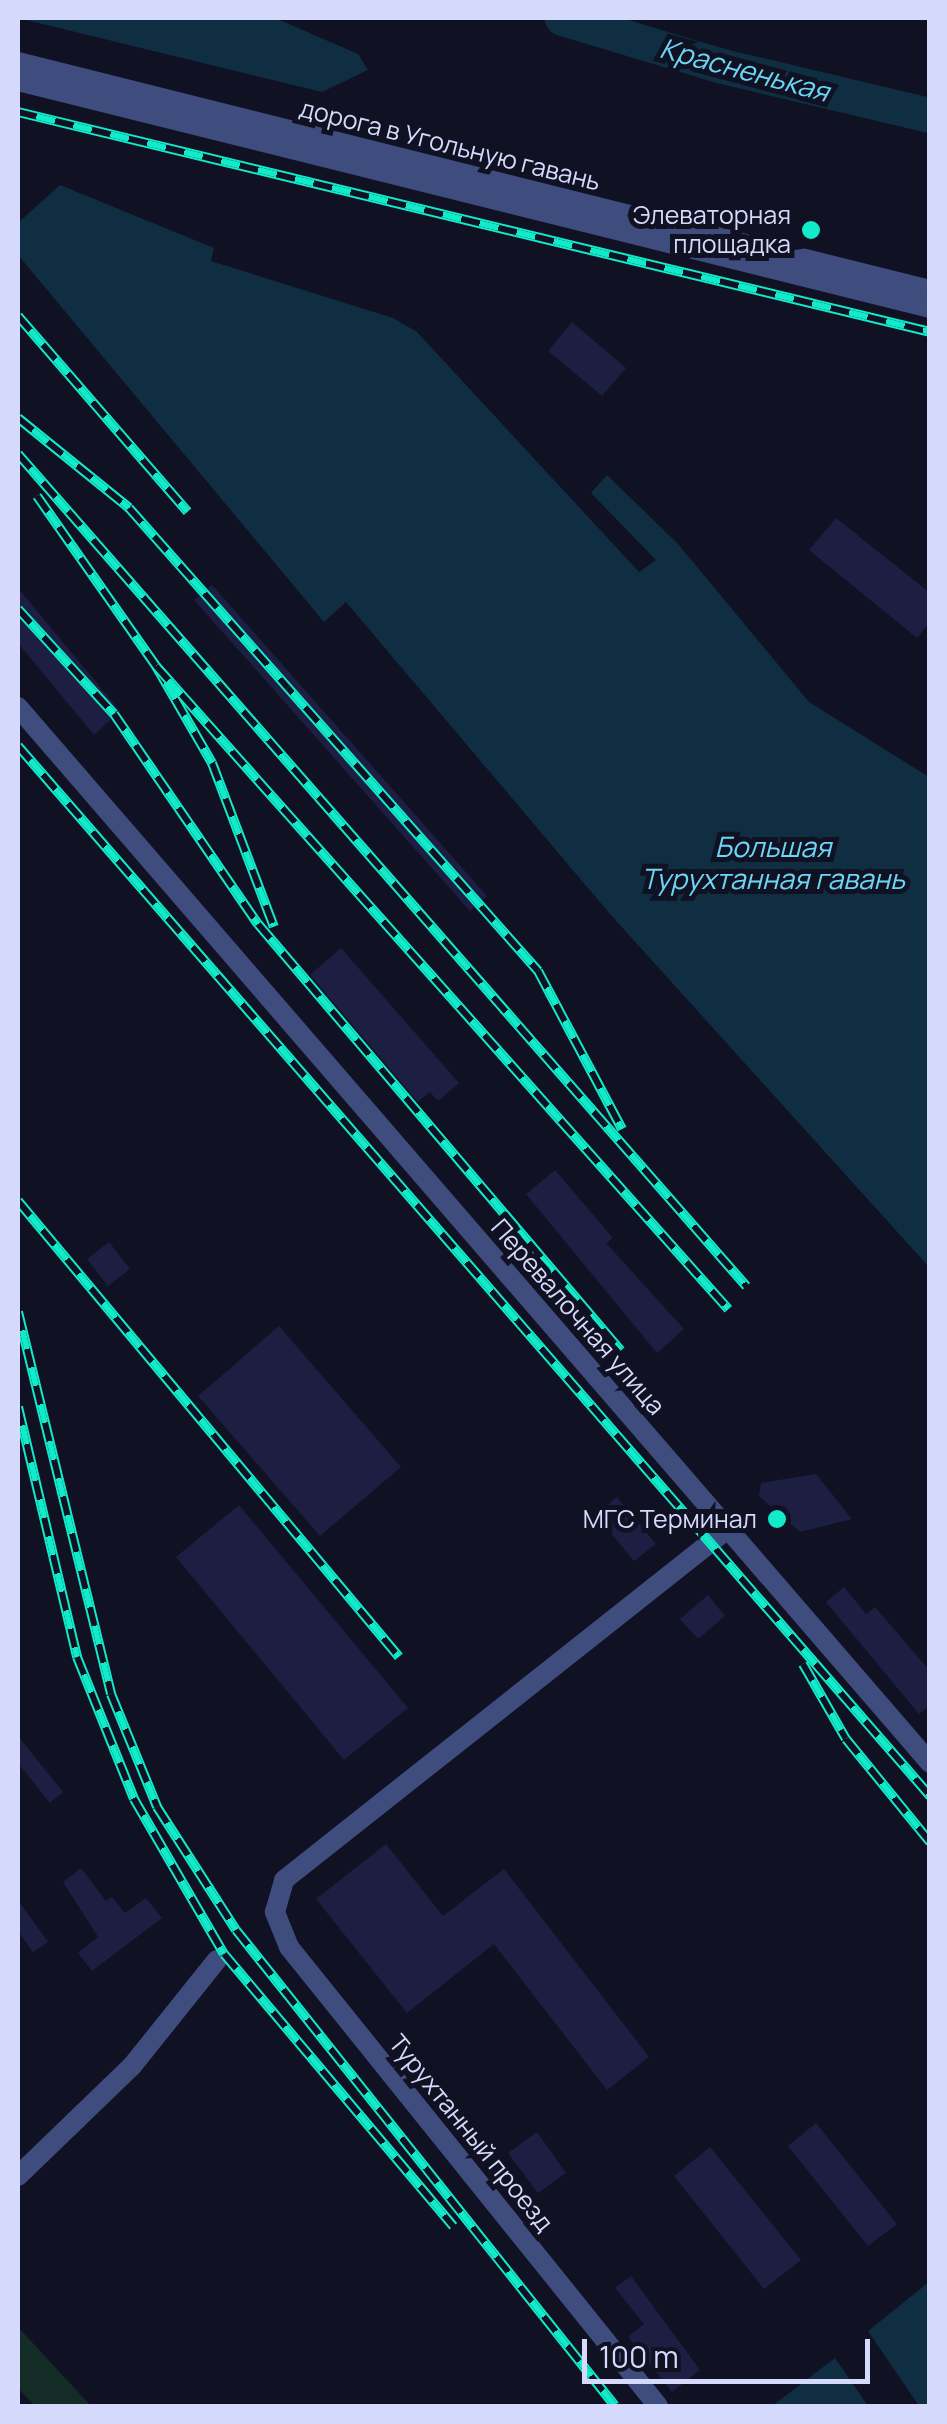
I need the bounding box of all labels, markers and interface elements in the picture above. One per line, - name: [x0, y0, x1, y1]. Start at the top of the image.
- water label: Красненькая: [657, 30, 833, 108]
- street label: дорога в Угольную гавань: [296, 93, 604, 197]
- place label: Элеваторная площадка: [633, 201, 791, 260]
- marker: Элеваторная площадка: [800, 219, 822, 241]
- water label: Большая Турухтанная гавань: [641, 829, 905, 895]
- street label: Перевалочная улица: [485, 1213, 671, 1421]
- place label: МГС Терминал: [583, 1504, 757, 1534]
- marker: МГС Терминал: [766, 1508, 788, 1530]
- street label: Турухтанный проезд: [383, 2029, 559, 2237]
- scale bar: [587, 2319, 874, 2381]
- text: 100 m: [599, 2336, 679, 2377]

